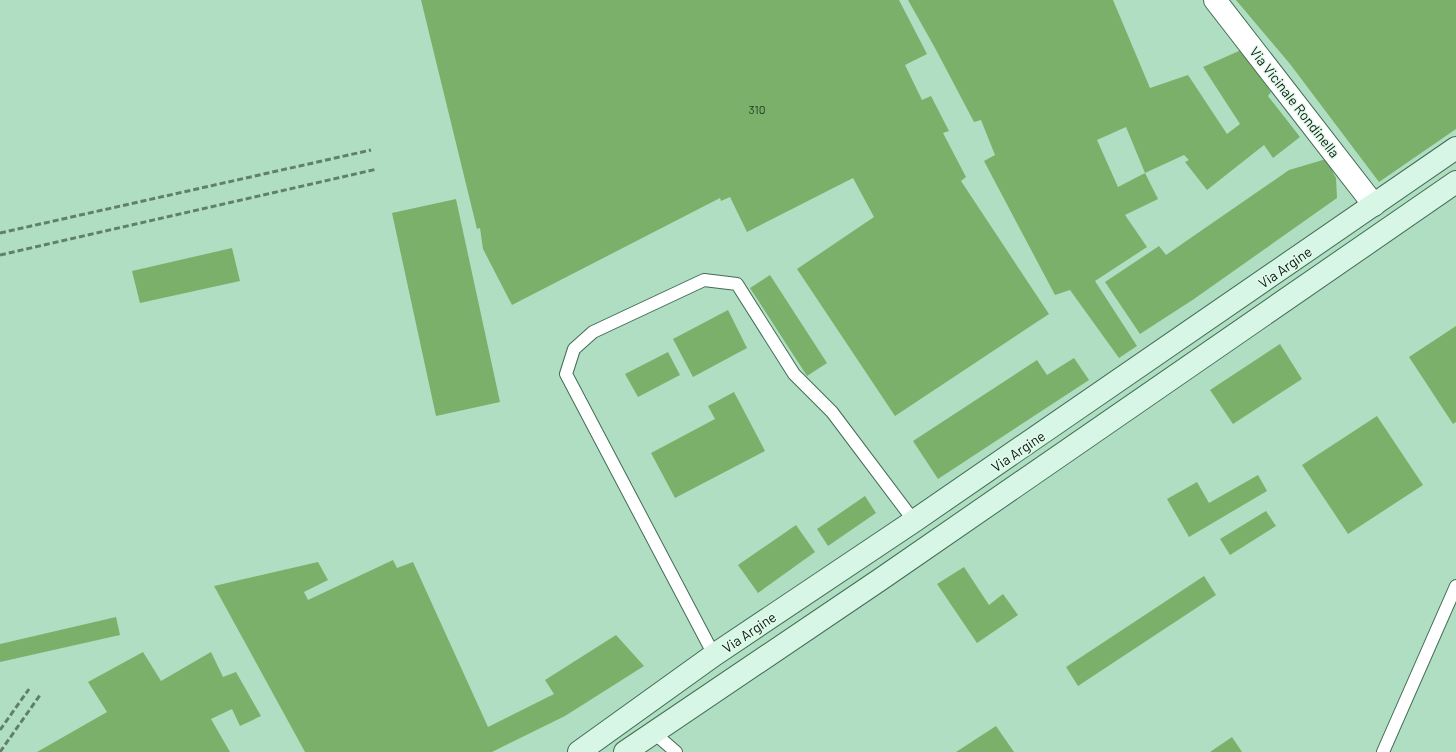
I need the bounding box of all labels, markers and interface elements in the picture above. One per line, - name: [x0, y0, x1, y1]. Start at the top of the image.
- street label: Via Vicinale Rondinella: [1246, 43, 1344, 161]
- house number: 310: [748, 102, 766, 116]
- street label: Via Argine: [1255, 242, 1315, 292]
- street label: Via Argine: [988, 427, 1048, 475]
- street label: Via Argine: [719, 608, 779, 656]

